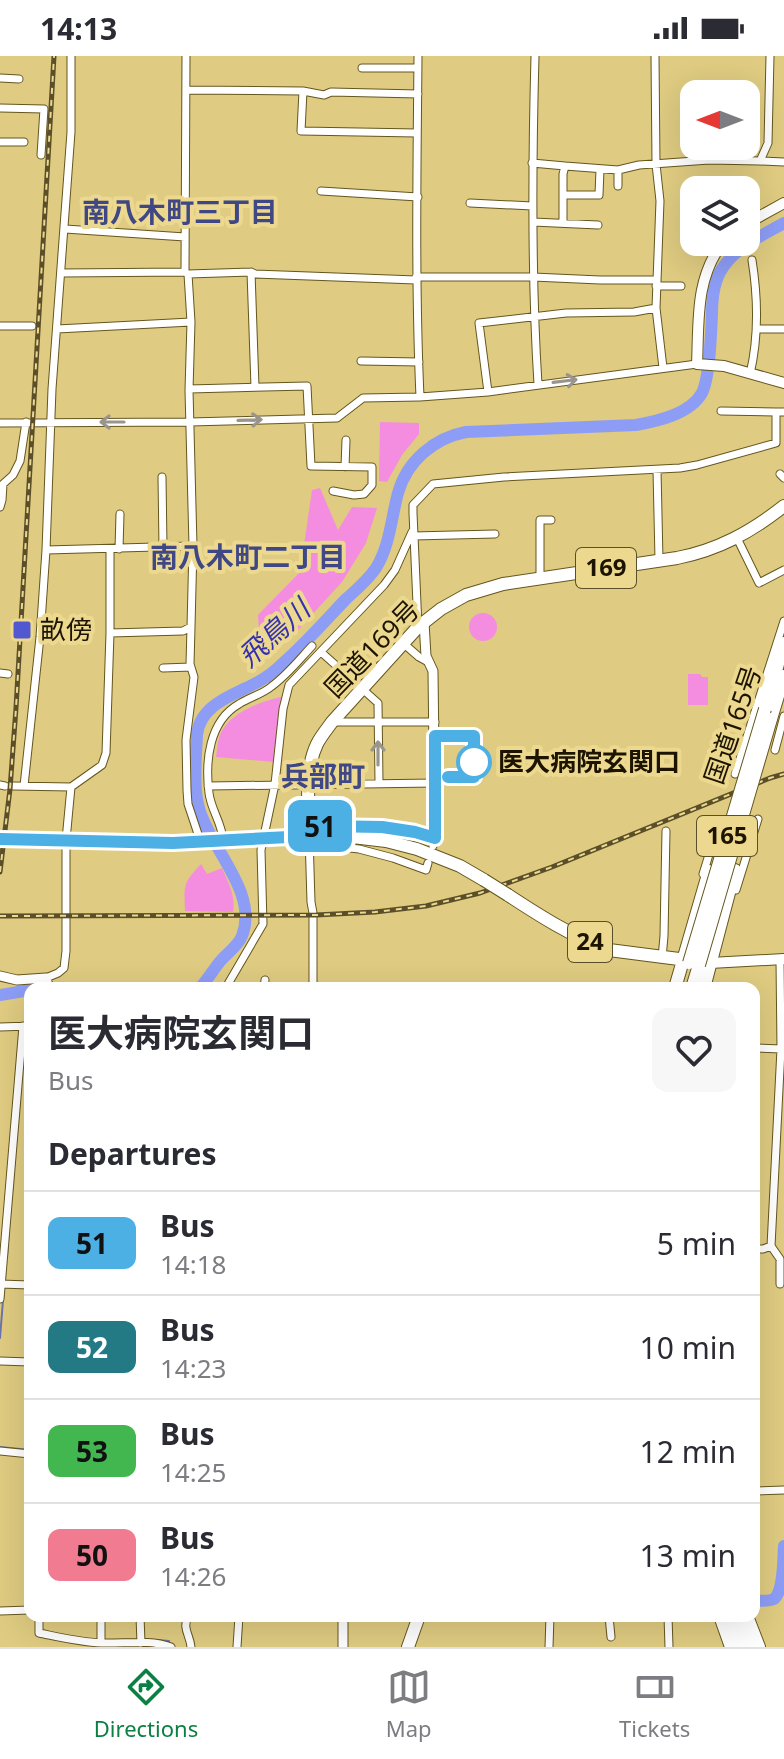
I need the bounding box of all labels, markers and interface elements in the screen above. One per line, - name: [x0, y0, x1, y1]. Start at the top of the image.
- text: 14:13: [40, 8, 117, 49]
- north arrow: [680, 80, 760, 160]
- map controls: [680, 80, 760, 256]
- button: layers: [680, 176, 760, 256]
- district label: 南八木町三丁目: [82, 192, 278, 230]
- one-way arrow: [552, 373, 577, 388]
- one-way arrow: [236, 412, 263, 427]
- one-way arrow: [99, 414, 126, 430]
- district label: 南八木町二丁目: [150, 537, 346, 575]
- road number: 169: [576, 548, 636, 588]
- water label: 飛鳥川: [229, 588, 319, 674]
- street label: 国道169号: [316, 592, 427, 705]
- place label: 畝傍: [40, 611, 92, 647]
- marker: 畝傍: [11, 619, 33, 641]
- street label: 国道165号: [695, 661, 769, 789]
- one-way arrow: [370, 740, 386, 767]
- place label: 医大病院玄関口: [498, 743, 680, 779]
- marker: 医大病院玄関口: [457, 745, 491, 779]
- district label: 兵部町: [281, 756, 365, 794]
- line badge: 51: [284, 800, 356, 852]
- text: 51: [304, 807, 336, 845]
- road number: 165: [697, 816, 757, 856]
- road number: 24: [568, 922, 612, 962]
- text: 医大病院玄関口: [48, 1006, 314, 1058]
- button: heart: [652, 1008, 736, 1092]
- text: Bus: [48, 1062, 93, 1098]
- text: Departures: [48, 1133, 217, 1174]
- text: Bus: [160, 1205, 215, 1246]
- text: 5 min: [657, 1223, 736, 1264]
- text: 51: [76, 1224, 108, 1262]
- text: 14:18: [160, 1246, 226, 1282]
- text: Bus: [160, 1309, 215, 1350]
- text: 10 min: [640, 1327, 736, 1368]
- text: 52: [76, 1328, 108, 1366]
- text: 14:23: [160, 1350, 226, 1386]
- text: Bus: [160, 1413, 215, 1454]
- text: 12 min: [640, 1431, 736, 1472]
- text: 53: [76, 1432, 108, 1470]
- text: 14:25: [160, 1454, 226, 1490]
- text: Bus: [160, 1517, 215, 1558]
- text: 13 min: [640, 1535, 736, 1576]
- text: 50: [76, 1536, 108, 1574]
- text: 14:26: [160, 1558, 226, 1594]
- tab: Directions: [94, 1665, 198, 1743]
- tab: Map: [386, 1665, 432, 1743]
- tab: Tickets: [619, 1665, 690, 1743]

